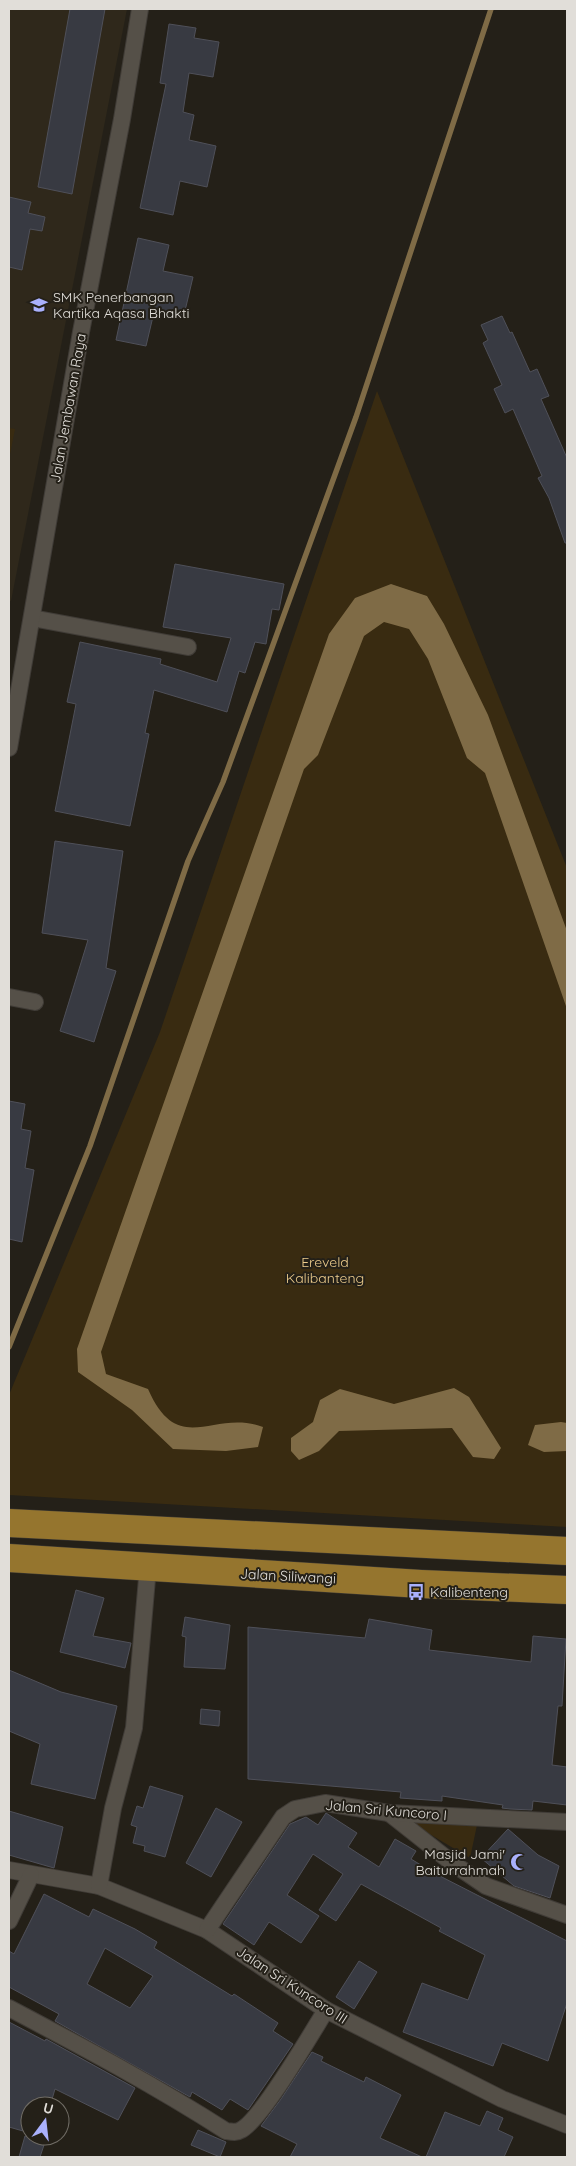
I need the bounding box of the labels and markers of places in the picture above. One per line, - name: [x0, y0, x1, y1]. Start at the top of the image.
- place label: SMK Penerbangan Kartika Aqasa Bhakti: [53, 288, 190, 322]
- school or university icon: SMK Penerbangan Kartika Aqasa Bhakti: [29, 295, 49, 315]
- bus stop icon: Kalibenteng: [406, 1582, 426, 1602]
- place label: Kalibenteng: [430, 1583, 508, 1601]
- place label: Masjid Jami' Baiturrahmah: [415, 1845, 505, 1879]
- mosque icon: Masjid Jami' Baiturrahmah: [509, 1852, 529, 1872]

